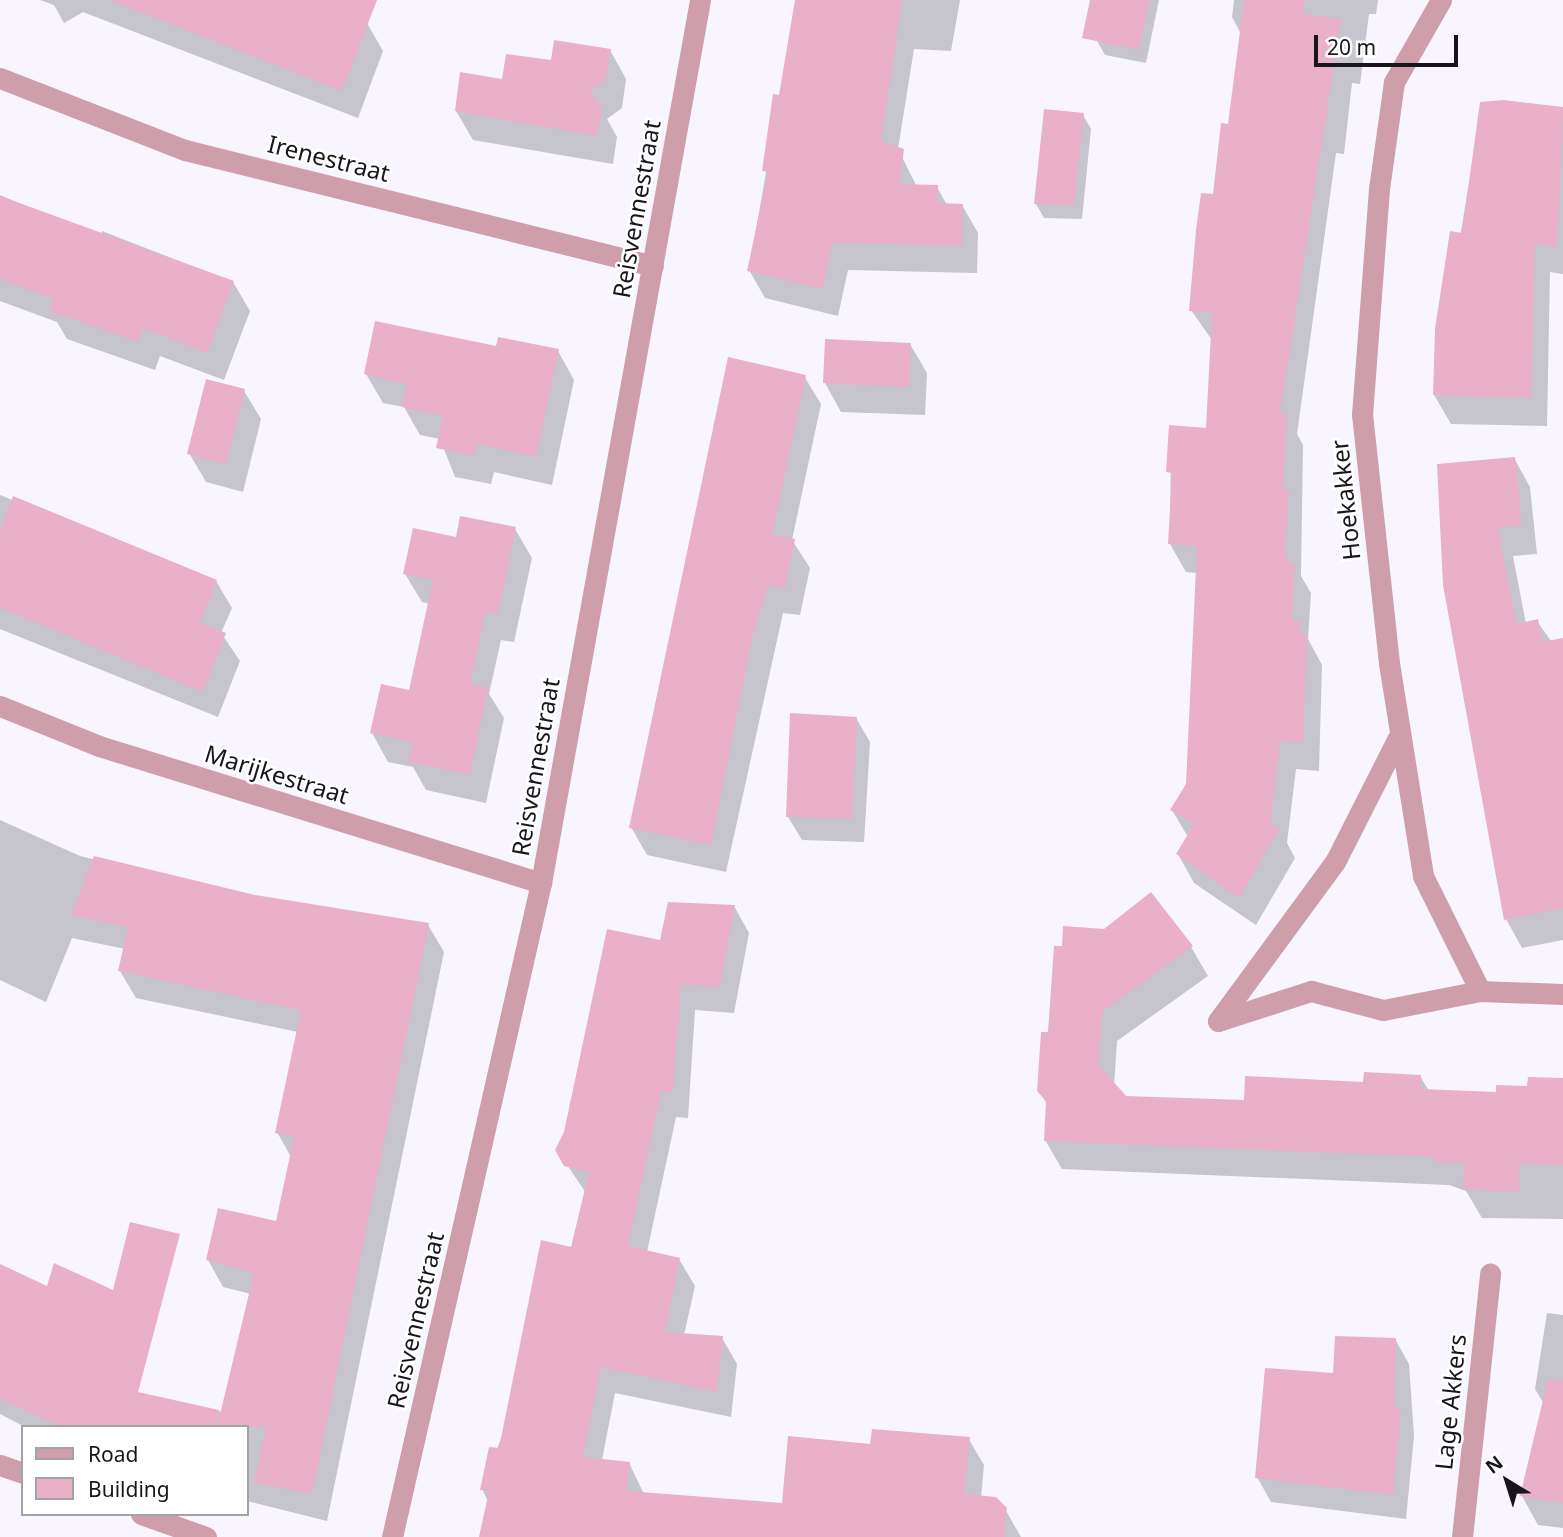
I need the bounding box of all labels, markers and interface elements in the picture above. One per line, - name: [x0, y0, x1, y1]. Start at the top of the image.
- scale bar: [1318, 21, 1462, 65]
- text: 20 m: [1327, 33, 1376, 61]
- street label: Reisvennestraat: [606, 118, 666, 300]
- street label: Irenestraat: [265, 129, 393, 187]
- street label: Hoekakker: [1324, 438, 1366, 562]
- street label: Reisvennestraat: [505, 676, 565, 858]
- street label: Marijkestraat: [202, 738, 352, 810]
- street label: Reisvennestraat: [381, 1229, 449, 1411]
- street label: Lage Akkers: [1429, 1333, 1471, 1471]
- legend: [21, 1425, 248, 1516]
- text: Road: [88, 1440, 138, 1468]
- north arrow: [1472, 1446, 1542, 1516]
- text: N: [1480, 1449, 1508, 1479]
- text: Building: [88, 1475, 170, 1503]

